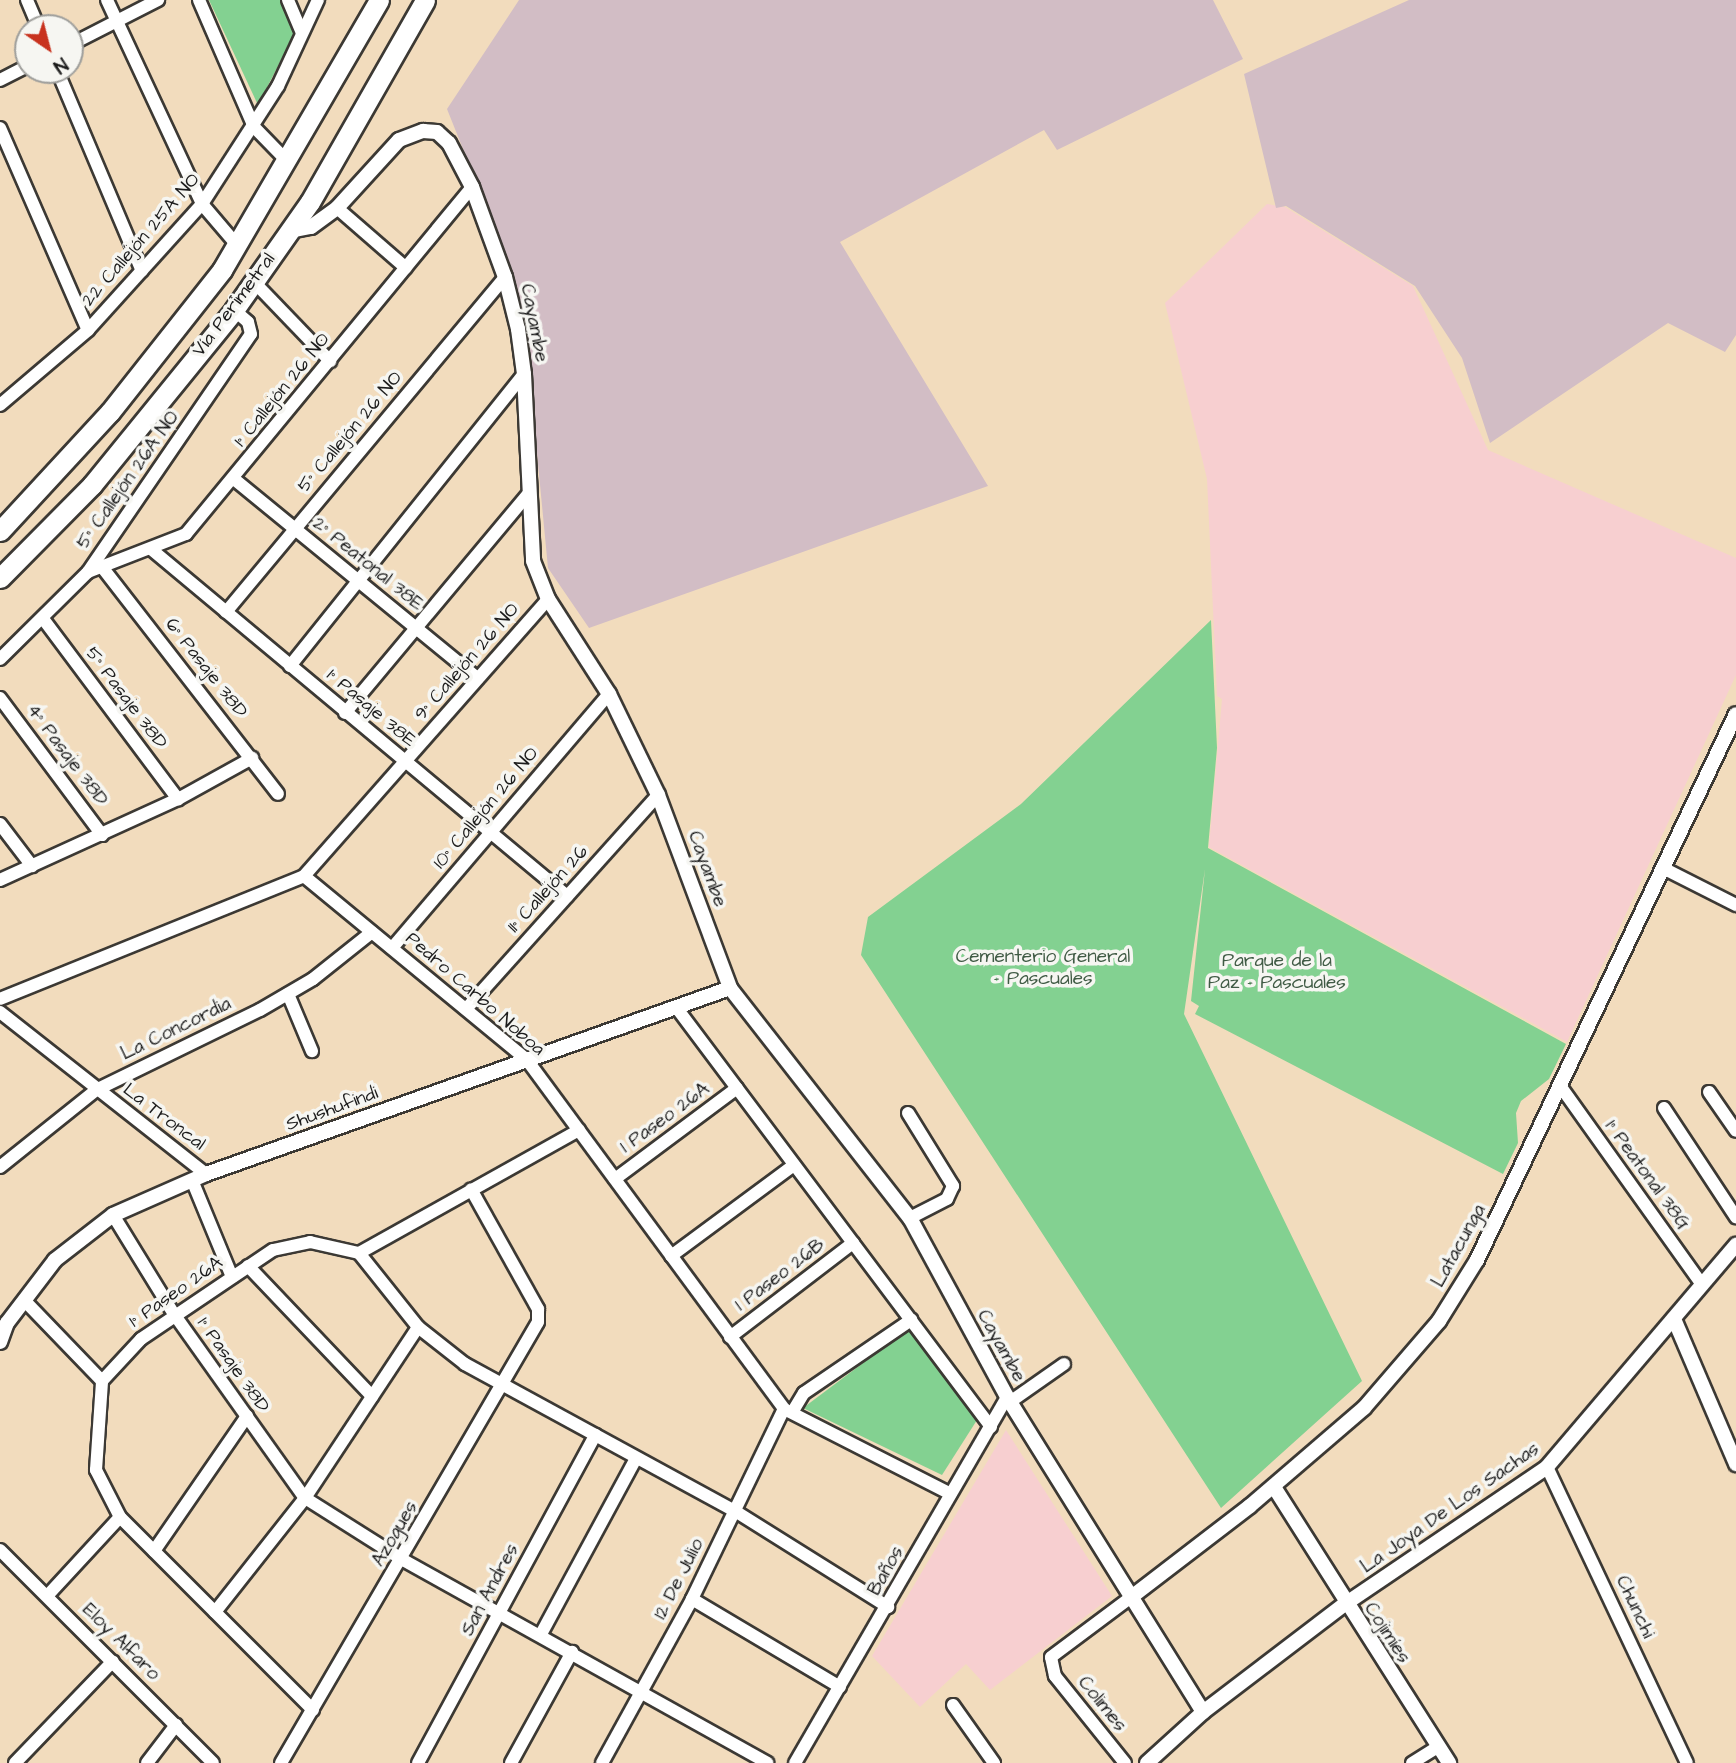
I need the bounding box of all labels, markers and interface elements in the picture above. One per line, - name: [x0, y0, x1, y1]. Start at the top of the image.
- north arrow: [14, 14, 84, 84]
- text: N: [48, 50, 73, 79]
- street label: 22 Callejón 25A NO: [77, 169, 205, 311]
- street label: Vía Perimetral: [188, 249, 280, 361]
- street label: Cayambe: [515, 282, 553, 364]
- street label: 1° Callejón 26 NO: [229, 329, 335, 451]
- street label: 5° Callejón 26 NO: [293, 367, 407, 497]
- street label: 5° Callejón 26A NO: [72, 407, 184, 553]
- street label: 2° Peatonal 38E: [308, 512, 428, 616]
- street label: 9° Callejón 26 NO: [410, 599, 524, 725]
- street label: 6° Pasaje 38D: [160, 614, 252, 722]
- street label: 5° Pasaje 38D: [80, 643, 172, 753]
- street label: 1° Pasaje 38E: [322, 664, 420, 752]
- street label: 4° Pasaje 38D: [21, 700, 113, 810]
- street label: 10° Callejón 26 NO: [428, 743, 544, 873]
- street label: Cayambe: [683, 828, 731, 910]
- street label: 11° Callejón 26: [503, 841, 593, 937]
- street label: Pedro Carbo Noboa: [401, 927, 549, 1061]
- park label: Cementerio General - Pascuales: [956, 946, 1130, 990]
- park label: Parque de la Paz - Pascuales: [1208, 950, 1346, 994]
- street label: La Concordia: [117, 993, 235, 1065]
- street label: 1 Paseo 26A: [616, 1078, 714, 1158]
- street label: La Troncal: [118, 1079, 210, 1155]
- street label: Shushufindi: [283, 1082, 381, 1136]
- street label: 1° Peatonal 38G: [1600, 1116, 1694, 1234]
- street label: Latacunga: [1427, 1201, 1491, 1291]
- street label: 1 Paseo 26B: [731, 1234, 829, 1316]
- street label: 1° Paseo 26A: [125, 1251, 227, 1333]
- street label: Cayambe: [972, 1306, 1030, 1386]
- street label: 1° Pasaje 38D: [192, 1313, 274, 1417]
- street label: La Joya De Los Sachas: [1356, 1438, 1544, 1578]
- street label: Azogues: [367, 1497, 423, 1571]
- street label: 12 De Julio: [649, 1535, 709, 1623]
- street label: San Andres: [456, 1540, 524, 1640]
- street label: Baños: [863, 1542, 909, 1600]
- street label: Chunchi: [1611, 1572, 1659, 1642]
- street label: Cojimíes: [1359, 1598, 1415, 1668]
- street label: Eloy Alfaro: [78, 1599, 164, 1685]
- street label: Colimes: [1073, 1672, 1131, 1736]

